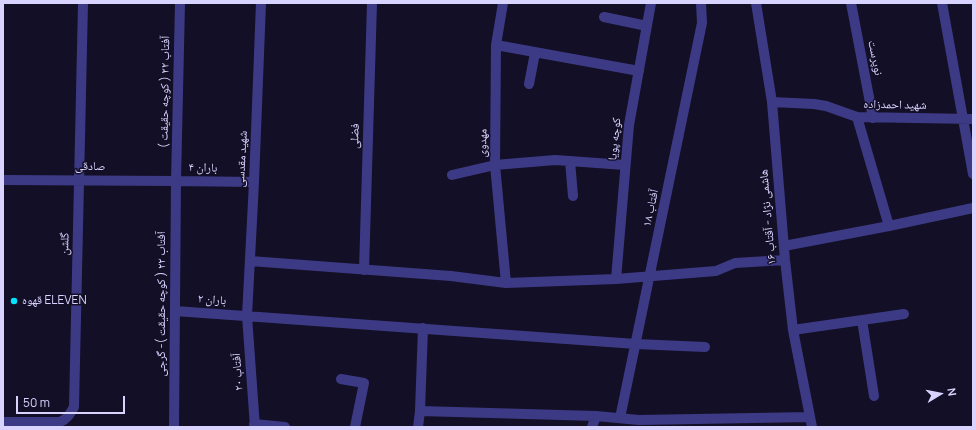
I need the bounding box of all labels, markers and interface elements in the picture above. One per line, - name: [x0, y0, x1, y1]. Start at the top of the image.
- street label: آفتاب ۲۲ ( کوچه حقیقت ): [157, 36, 173, 148]
- street label: نوپرست: [865, 39, 885, 77]
- street label: شهید احمدزاده: [863, 97, 927, 113]
- street label: کوچه پویا: [606, 117, 624, 161]
- street label: فضلی: [347, 123, 363, 149]
- street label: مهدوی: [476, 128, 490, 158]
- street label: شهید مقدسی: [233, 130, 251, 188]
- street label: صادقی: [75, 160, 105, 174]
- street label: باران ۴: [189, 161, 217, 175]
- street label: هاشمی نژاد - آقتاب ۱۶: [757, 168, 779, 266]
- street label: آفتاب ۱۸: [640, 188, 662, 228]
- street label: آفتاب ۲۲ ( کوچه حقیقت )- گرجی: [155, 231, 169, 377]
- street label: گلشن: [58, 232, 72, 256]
- street label: باران ۲: [197, 292, 227, 308]
- place label: قهوه ELEVEN: [22, 294, 87, 308]
- marker: قهوه ELEVEN: [9, 296, 19, 306]
- street label: آفتاب ۲۰: [230, 353, 246, 391]
- north arrow: [920, 374, 960, 414]
- text: N: [944, 387, 960, 397]
- scale bar: [18, 388, 127, 414]
- text: 50 m: [23, 394, 50, 411]

